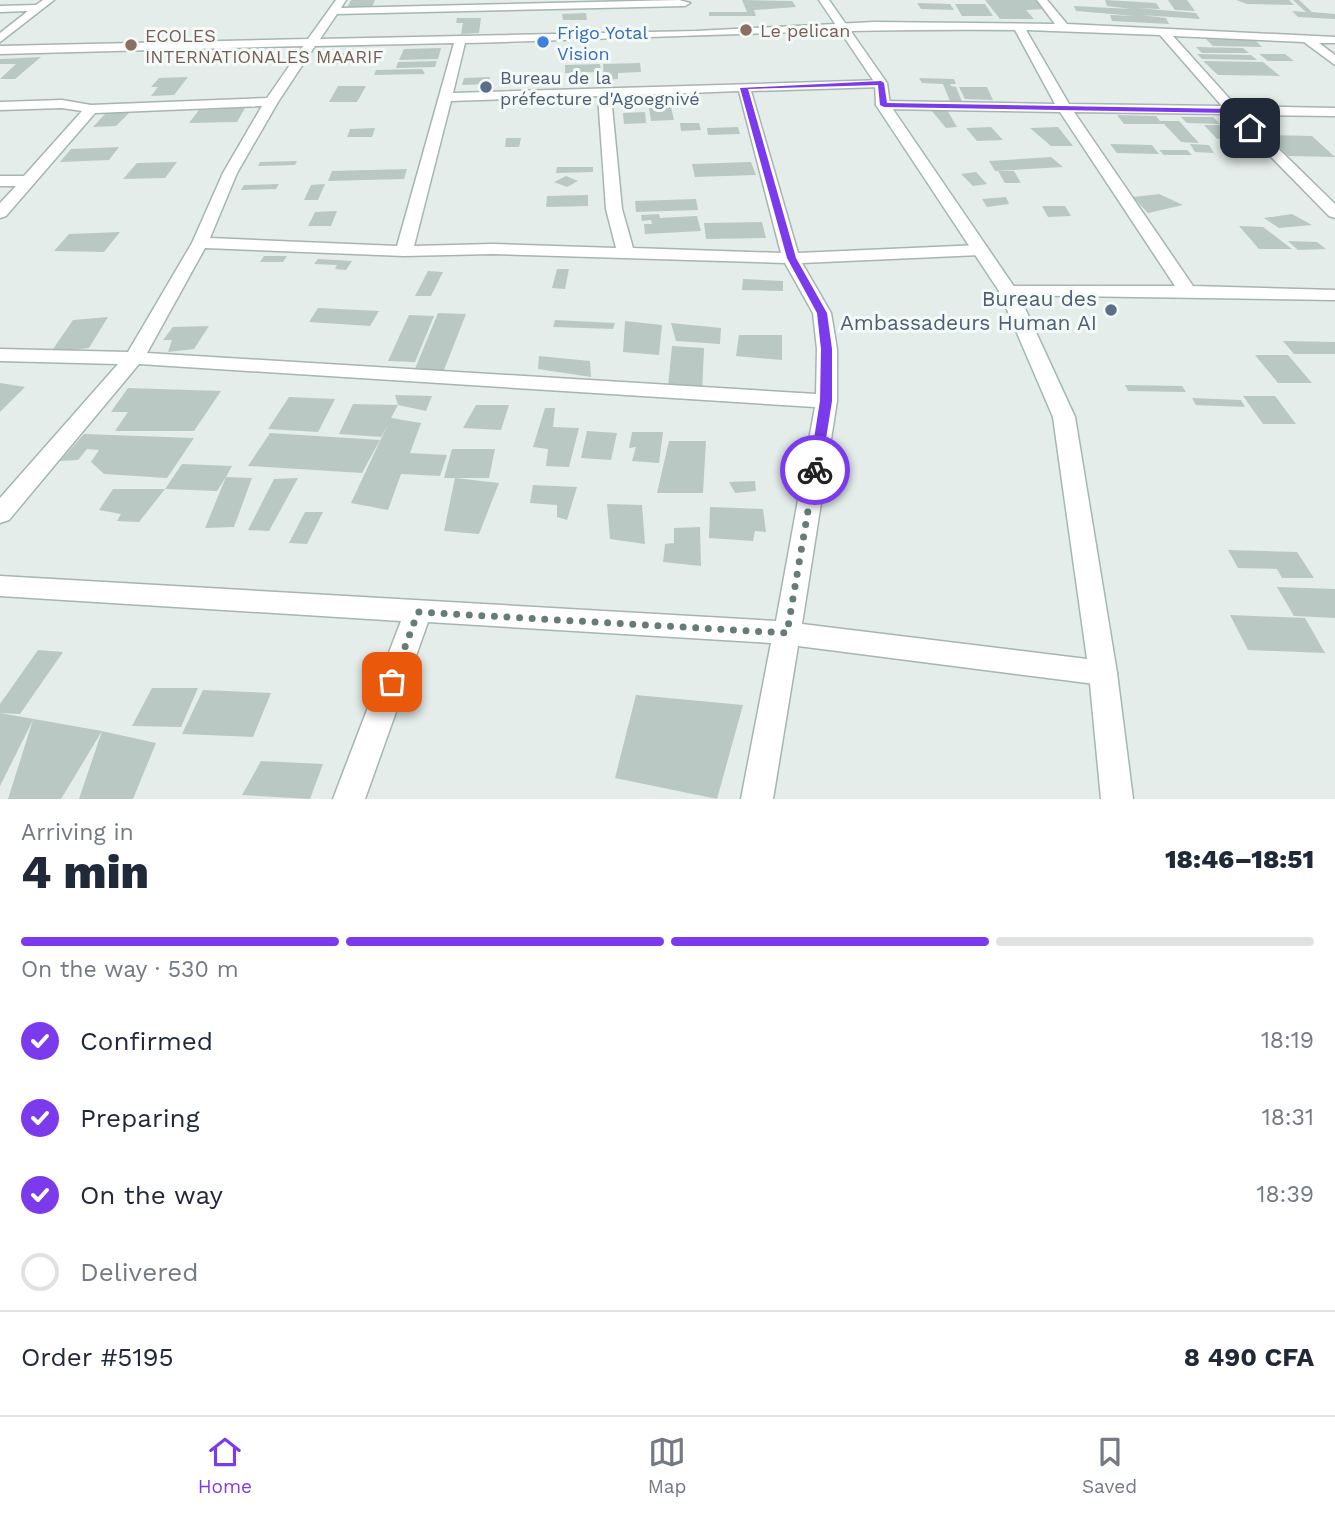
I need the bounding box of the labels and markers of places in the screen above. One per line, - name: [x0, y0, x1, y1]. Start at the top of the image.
- place label: Le pelican: [760, 20, 850, 41]
- place label: Frigo Yotal Vision: [557, 22, 648, 64]
- marker: Le pelican: [738, 22, 754, 38]
- place label: ECOLES INTERNATIONALES MAARIF: [145, 25, 383, 67]
- marker: Frigo Yotal Vision: [535, 34, 551, 50]
- marker: ECOLES INTERNATIONALES MAARIF: [123, 37, 139, 53]
- place label: Bureau de la préfecture d'Agoegnivé: [500, 67, 700, 109]
- marker: Bureau de la préfecture d'Agoegnivé: [478, 79, 494, 95]
- pin: [1220, 98, 1280, 158]
- place label: Bureau des Ambassadeurs Human AI: [840, 286, 1097, 335]
- marker: Bureau des Ambassadeurs Human AI: [1103, 302, 1119, 318]
- pin: [362, 652, 422, 712]

